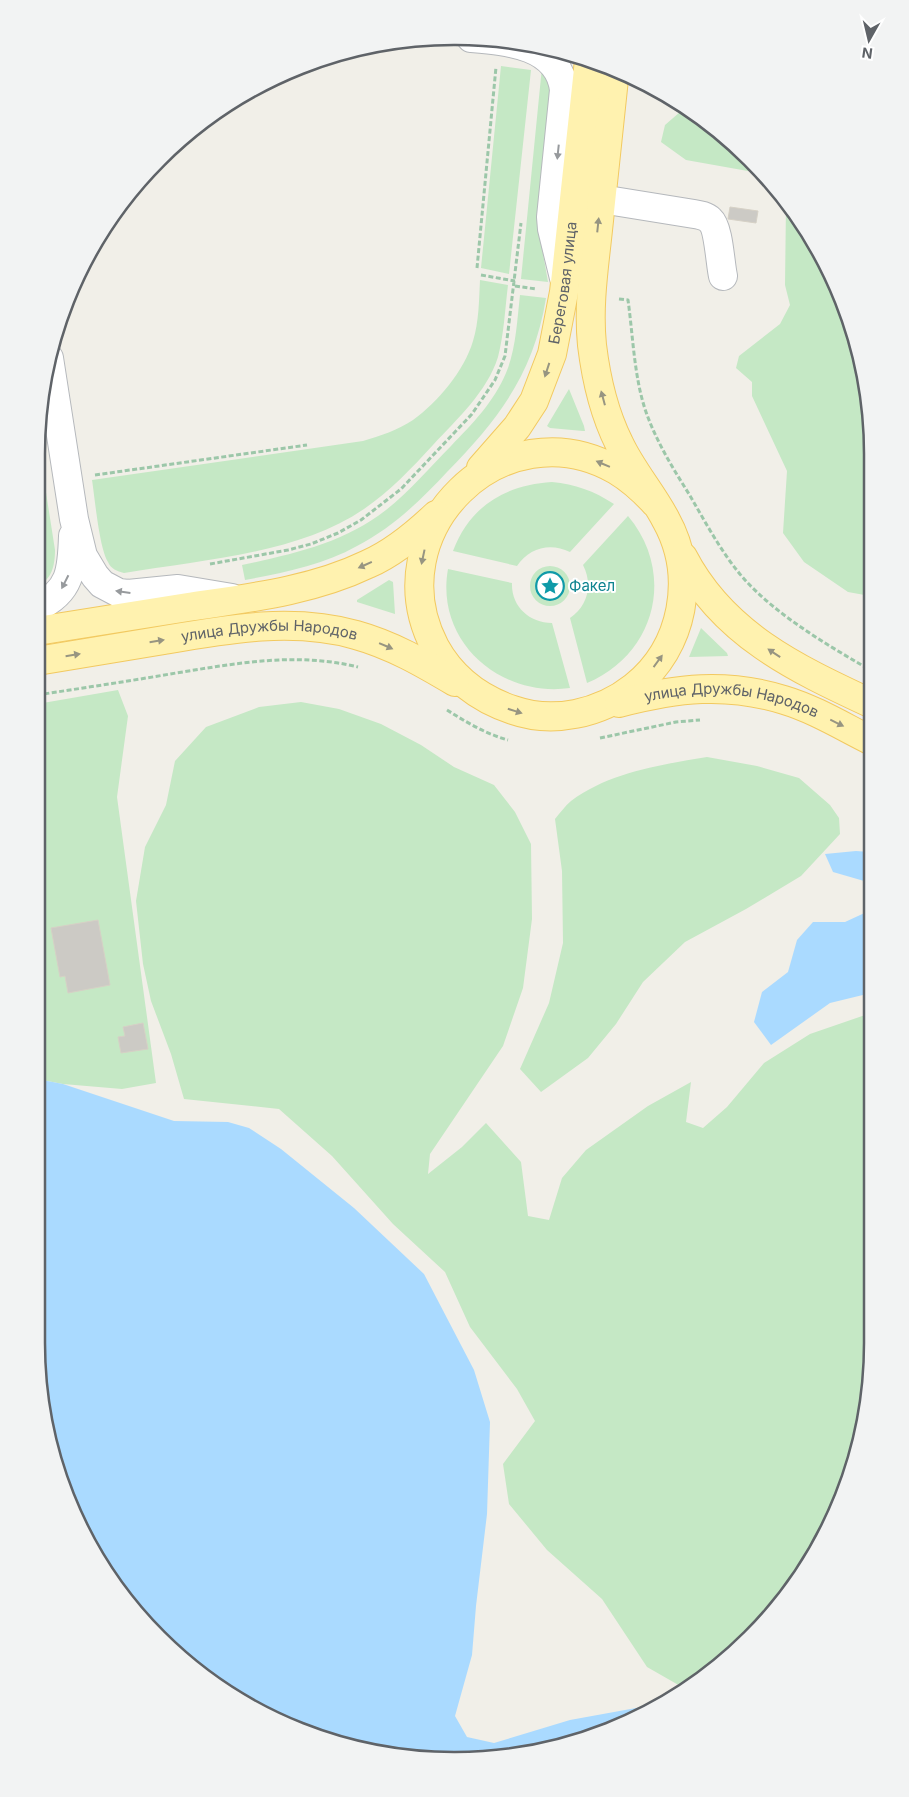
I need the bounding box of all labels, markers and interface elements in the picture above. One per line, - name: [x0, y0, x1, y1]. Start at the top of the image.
- north arrow: [844, 15, 894, 65]
- text: N: [861, 44, 874, 63]
- one-way arrow: [554, 144, 562, 160]
- one-way arrow: [595, 217, 603, 233]
- street label: Береговая улица: [544, 221, 581, 346]
- one-way arrow: [542, 363, 550, 378]
- one-way arrow: [599, 390, 607, 405]
- one-way arrow: [595, 460, 610, 468]
- one-way arrow: [418, 550, 426, 566]
- one-way arrow: [358, 562, 372, 570]
- place icon: Факел: [535, 571, 565, 601]
- one-way arrow: [61, 575, 69, 589]
- place label: Факел: [569, 576, 615, 595]
- one-way arrow: [114, 588, 130, 596]
- street label: улица Дружбы Народов: [179, 616, 360, 646]
- one-way arrow: [150, 636, 166, 644]
- one-way arrow: [379, 642, 393, 650]
- one-way arrow: [768, 648, 781, 658]
- one-way arrow: [65, 650, 81, 658]
- one-way arrow: [653, 654, 663, 668]
- street label: улица Дружбы Народов: [643, 679, 822, 721]
- one-way arrow: [507, 707, 522, 715]
- one-way arrow: [830, 720, 844, 728]

